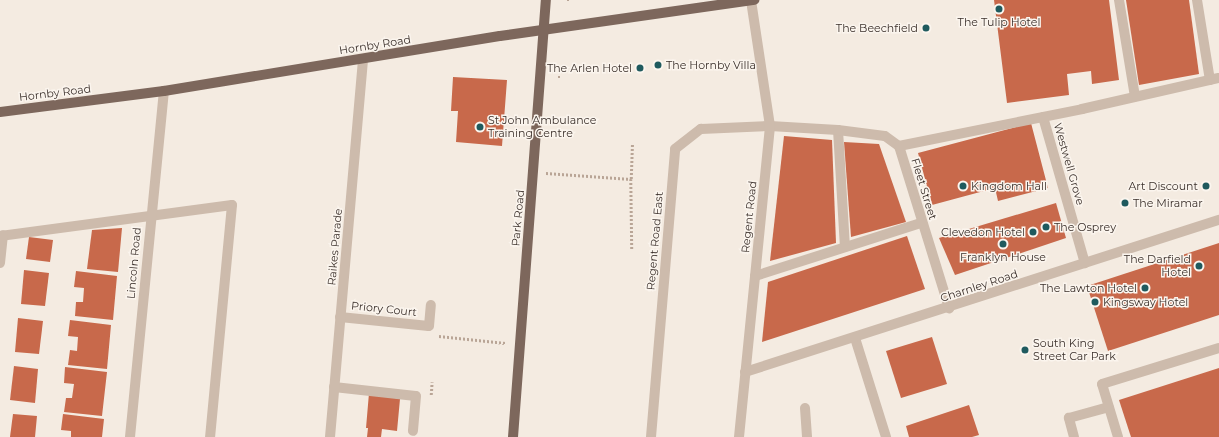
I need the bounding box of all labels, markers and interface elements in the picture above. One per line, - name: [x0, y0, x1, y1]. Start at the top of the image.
- marker: The Tulip Hotel: [994, 4, 1004, 14]
- place label: The Tulip Hotel: [958, 15, 1040, 29]
- place label: The Beechfield: [836, 21, 918, 35]
- marker: The Beechfield: [921, 23, 931, 33]
- street label: Hornby Road: [338, 33, 412, 57]
- place label: The Hornby Villa: [666, 58, 756, 72]
- marker: The Hornby Villa: [653, 60, 663, 70]
- place label: The Arlen Hotel: [547, 61, 632, 75]
- marker: The Arlen Hotel: [635, 63, 645, 73]
- street label: Hornby Road: [18, 82, 92, 104]
- place label: St John Ambulance Training Centre: [488, 114, 596, 140]
- street label: Westwell Grove: [1051, 121, 1087, 207]
- marker: St John Ambulance Training Centre: [475, 122, 485, 132]
- street label: Fleet Street: [908, 157, 940, 221]
- place label: Kingdom Hall: [971, 179, 1047, 193]
- place label: Art Discount: [1128, 179, 1198, 193]
- street label: Regent Road: [739, 180, 759, 254]
- marker: Kingdom Hall: [958, 181, 968, 191]
- marker: Art Discount: [1201, 181, 1211, 191]
- street label: Park Road: [509, 189, 527, 247]
- street label: Regent Road East: [644, 191, 666, 291]
- place label: The Miramar: [1133, 196, 1203, 210]
- marker: The Miramar: [1120, 198, 1130, 208]
- street label: Raikes Parade: [325, 208, 345, 286]
- place label: The Osprey: [1054, 220, 1116, 234]
- marker: The Osprey: [1041, 222, 1051, 232]
- place label: Clevedon Hotel: [941, 225, 1025, 239]
- street label: Lincoln Road: [124, 227, 144, 299]
- marker: Clevedon Hotel: [1028, 227, 1038, 237]
- marker: Franklyn House: [998, 239, 1008, 249]
- place label: Franklyn House: [960, 250, 1046, 264]
- place label: The Darfield Hotel: [1124, 253, 1191, 279]
- marker: The Darfield Hotel: [1194, 261, 1204, 271]
- street label: Charnley Road: [939, 267, 1019, 305]
- place label: The Lawton Hotel: [1040, 281, 1137, 295]
- marker: The Lawton Hotel: [1140, 283, 1150, 293]
- place label: Kingsway Hotel: [1103, 295, 1188, 309]
- marker: Kingsway Hotel: [1090, 297, 1100, 307]
- street label: Priory Court: [351, 299, 417, 319]
- place label: South King Street Car Park: [1033, 337, 1116, 363]
- marker: South King Street Car Park: [1020, 345, 1030, 355]

